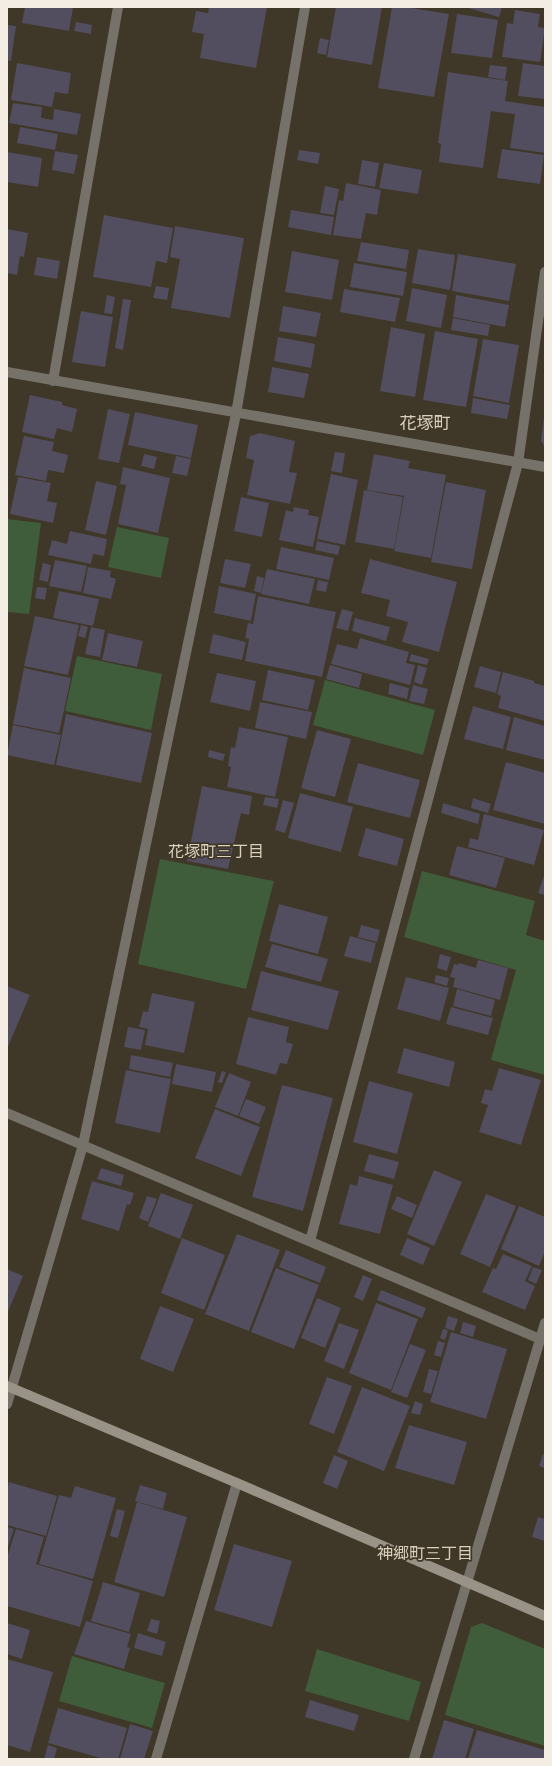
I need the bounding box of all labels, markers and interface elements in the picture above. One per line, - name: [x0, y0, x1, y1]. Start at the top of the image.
- district label: 花塚町: [400, 412, 451, 433]
- district label: 花塚町三丁目: [168, 841, 264, 861]
- district label: 神郷町三丁目: [377, 1543, 473, 1563]

